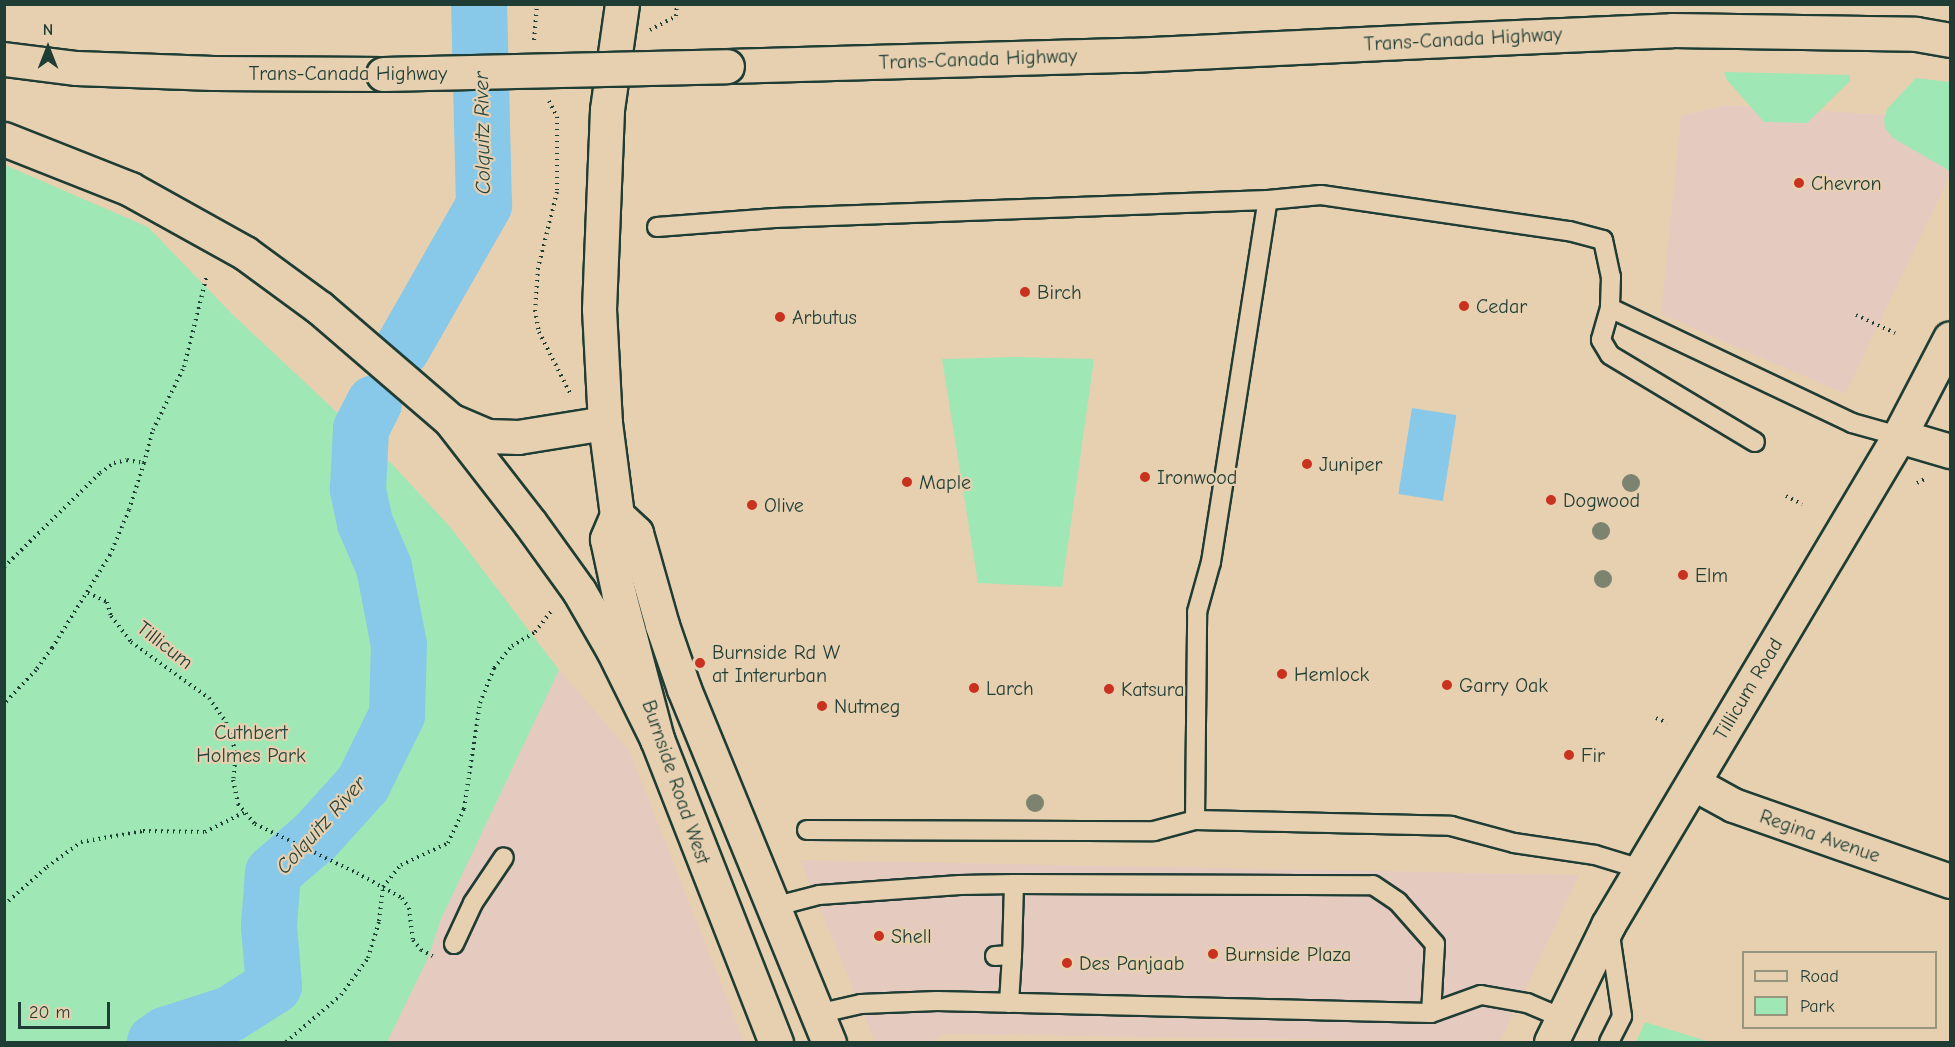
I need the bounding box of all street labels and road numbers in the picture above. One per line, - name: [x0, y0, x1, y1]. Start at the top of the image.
- street label: Trans-Canada Highway: [1363, 22, 1563, 56]
- street label: Trans-Canada Highway: [878, 44, 1078, 74]
- street label: Trans-Canada Highway: [249, 61, 447, 85]
- street label: Tillicum: [132, 616, 198, 674]
- street label: Tillicum Road: [1708, 634, 1788, 744]
- street label: Burnside Road West: [637, 697, 715, 867]
- street label: Regina Avenue: [1757, 804, 1883, 868]

